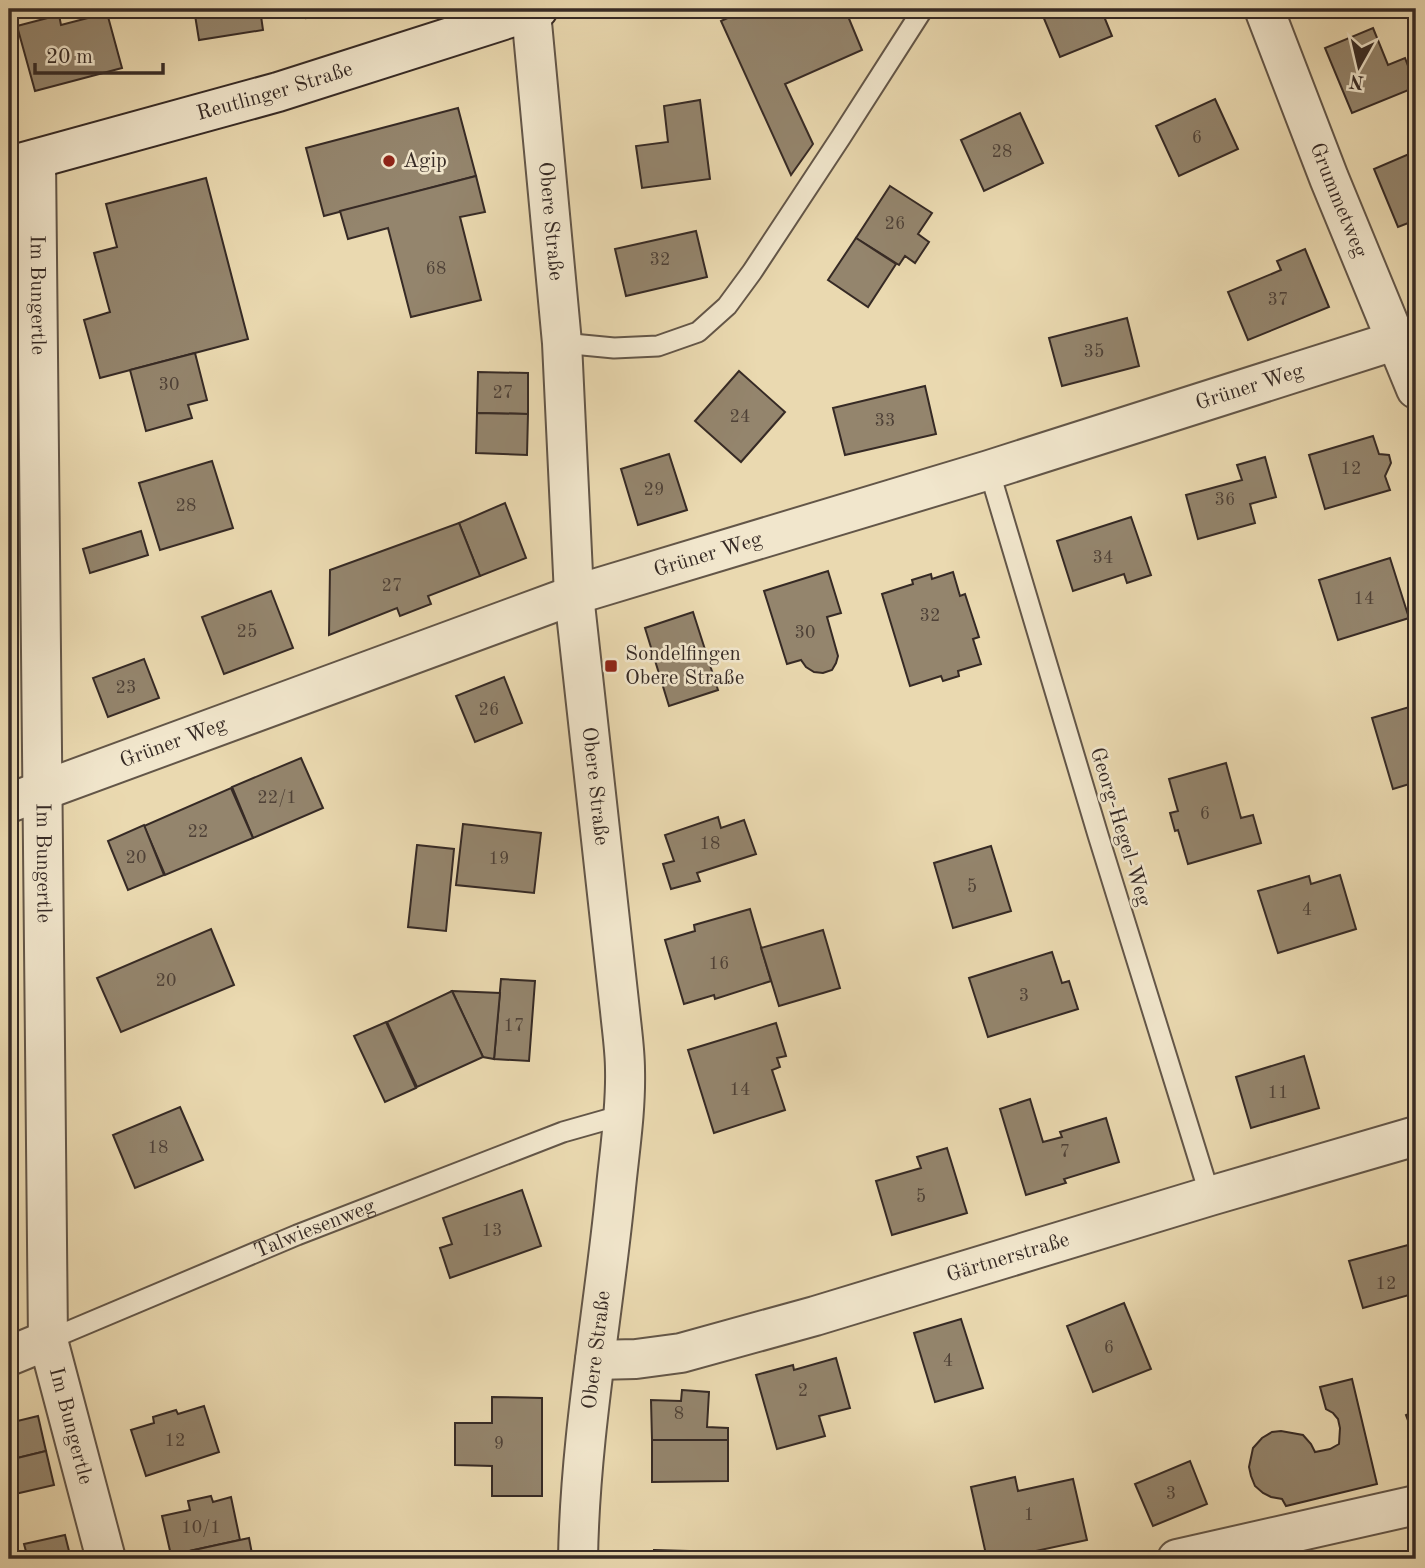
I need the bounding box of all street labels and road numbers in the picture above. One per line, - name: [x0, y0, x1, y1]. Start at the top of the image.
- street label: Reutlinger Straße: [194, 58, 355, 124]
- street label: Grummetweg: [1306, 140, 1371, 261]
- street label: Obere Straße: [535, 161, 567, 282]
- street label: Im Bungertle: [26, 235, 48, 355]
- street label: Grüner Weg: [1193, 360, 1307, 414]
- street label: Grüner Weg: [651, 528, 765, 581]
- street label: Grüner Weg: [117, 713, 230, 772]
- street label: Obere Straße: [578, 726, 612, 847]
- street label: Georg-Hegel-Weg: [1086, 745, 1154, 910]
- street label: Im Bungertle: [32, 803, 54, 923]
- street label: Talwiesenweg: [251, 1195, 379, 1262]
- street label: Gärtnerstraße: [944, 1229, 1072, 1286]
- street label: Obere Straße: [579, 1290, 615, 1410]
- street label: Im Bungertle: [45, 1365, 96, 1487]

